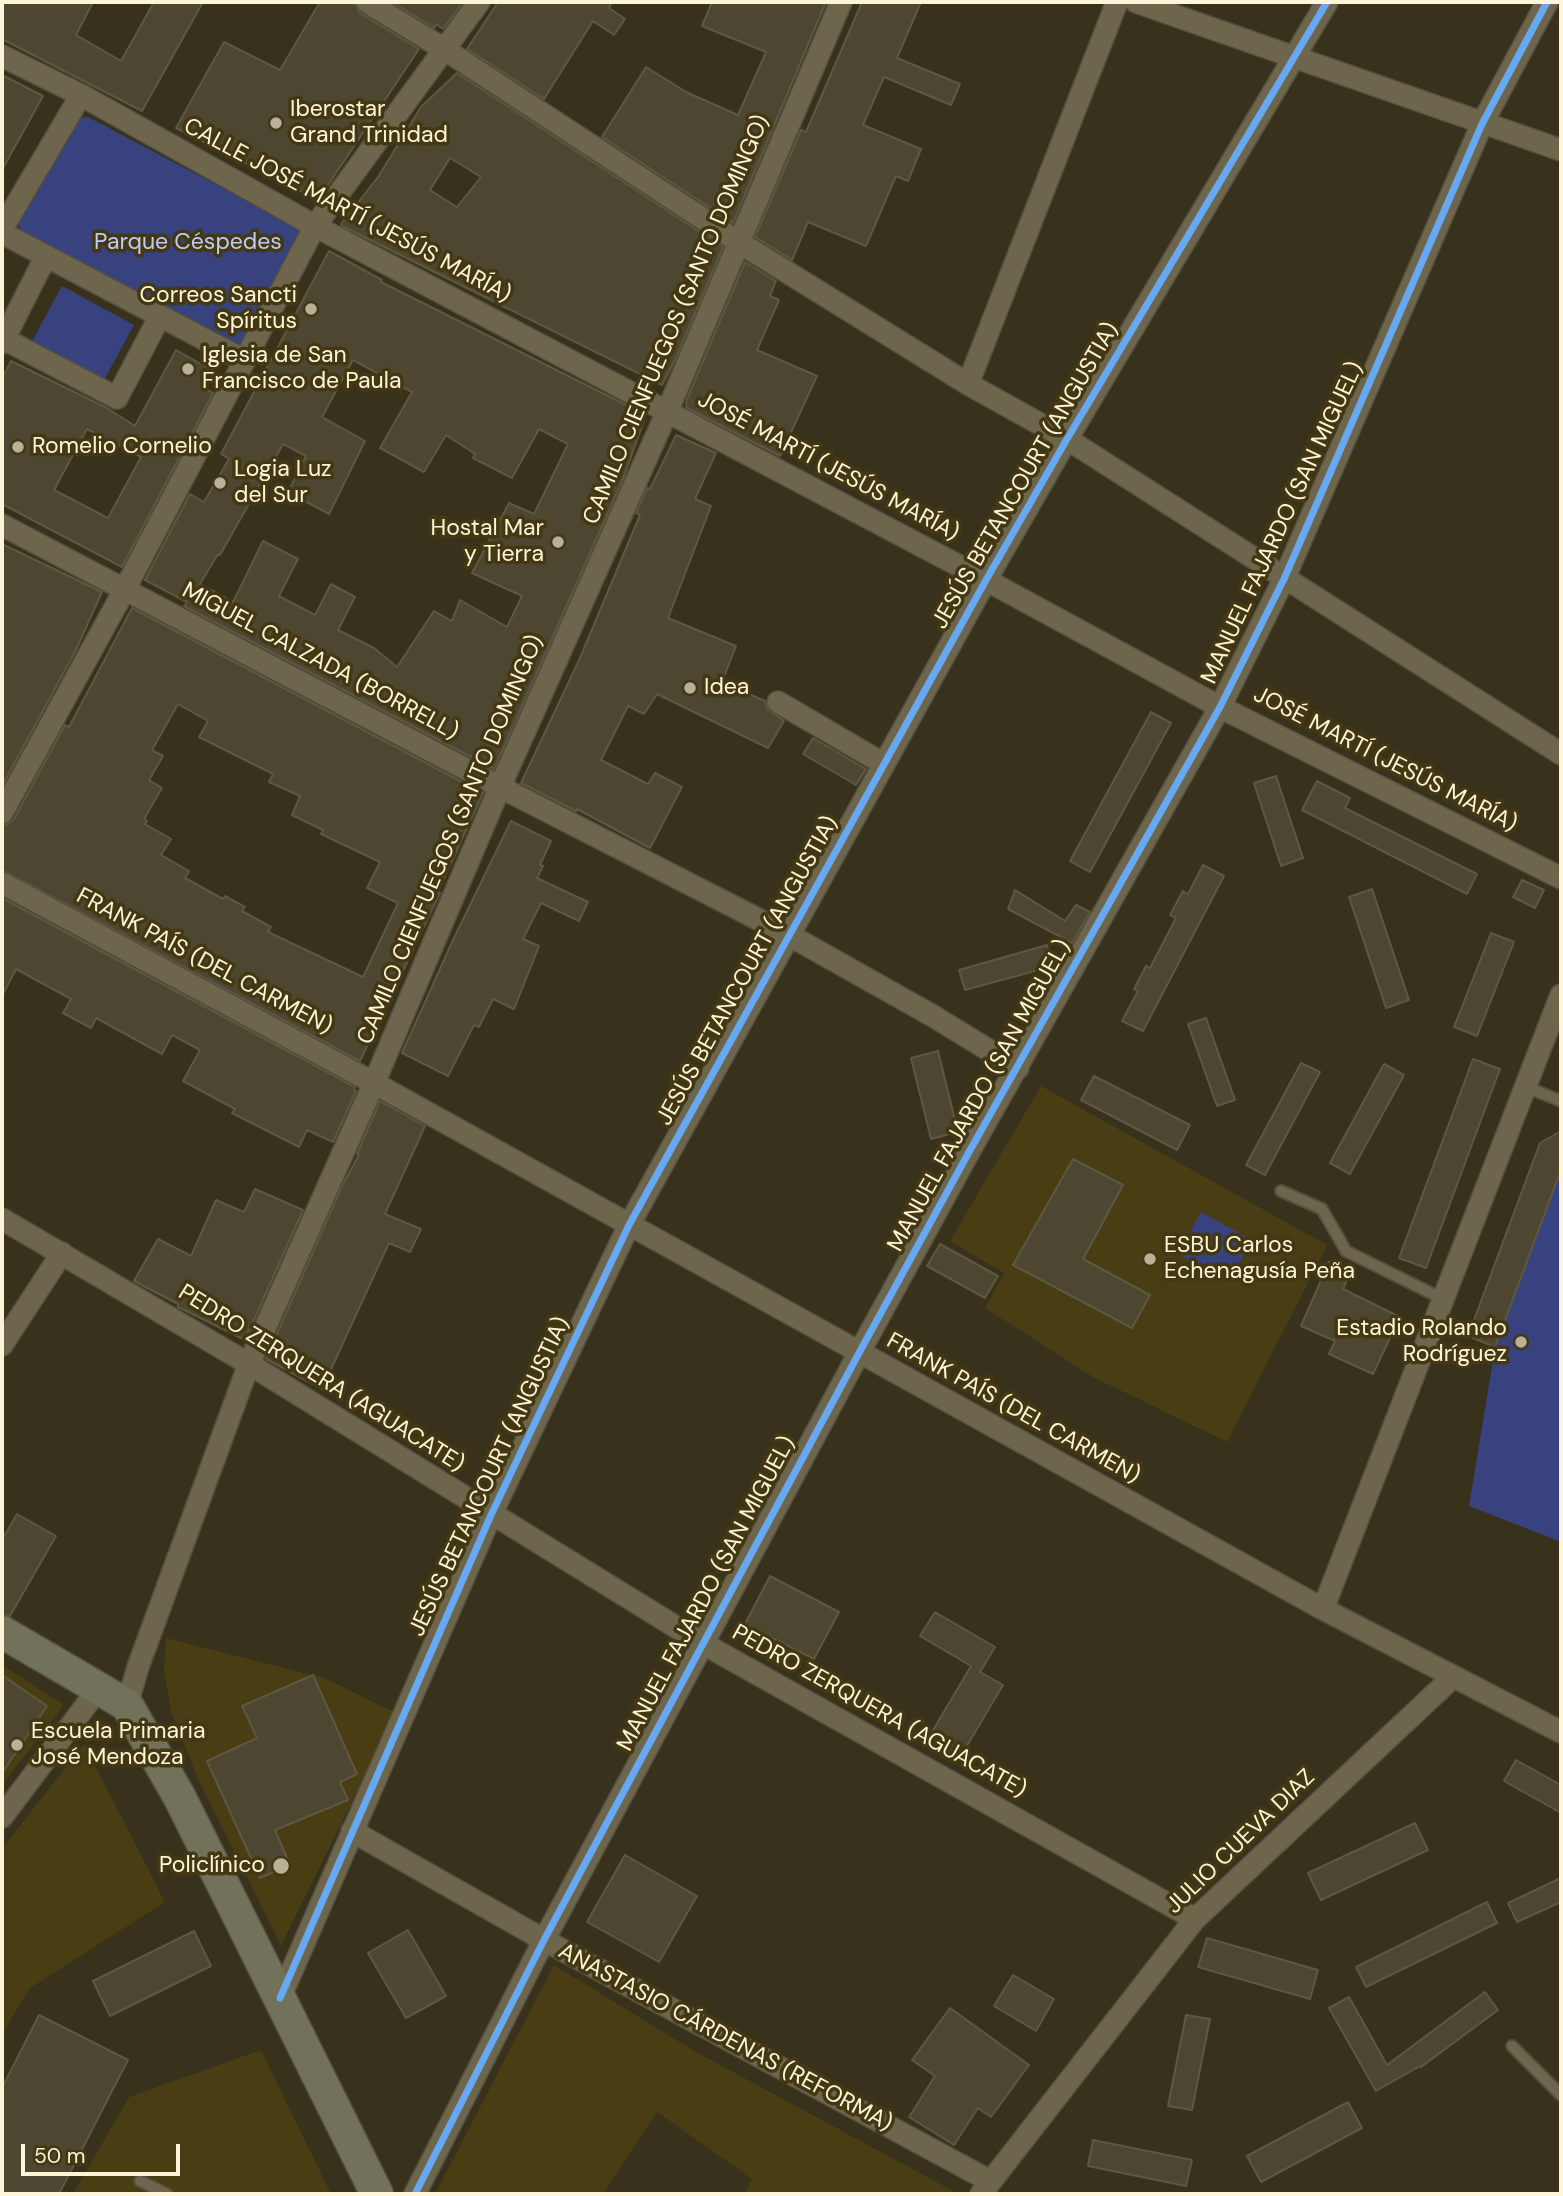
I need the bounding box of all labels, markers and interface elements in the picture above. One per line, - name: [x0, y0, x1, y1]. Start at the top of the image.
- place label: Iberostar Grand Trinidad: [290, 96, 448, 150]
- street label: CAMILO CIENFUEGOS (SANTO DOMINGO): [578, 111, 776, 529]
- street label: CALLE JOSÉ MARTÍ (JESÚS MARÍA): [179, 113, 515, 309]
- marker: Iberostar Grand Trinidad: [268, 115, 284, 131]
- park label: Parque Céspedes: [94, 229, 282, 257]
- place label: Correos Sancti Spíritus: [139, 282, 297, 336]
- marker: Correos Sancti Spíritus: [303, 301, 319, 317]
- street label: JESÚS BETANCOURT (ANGUSTIA): [927, 318, 1125, 634]
- place label: Iglesia de San Francisco de Paula: [202, 342, 401, 396]
- street label: MANUEL FAJARDO (SAN MIGUEL): [1196, 357, 1370, 689]
- marker: Iglesia de San Francisco de Paula: [180, 361, 196, 377]
- street label: JOSÉ MARTÍ (JESÚS MARÍA): [693, 386, 963, 548]
- place label: Romelio Cornelio: [32, 433, 212, 461]
- marker: Romelio Cornelio: [10, 439, 26, 455]
- place label: Logia Luz del Sur: [234, 456, 332, 510]
- marker: Logia Luz del Sur: [212, 475, 228, 491]
- place label: Hostal Mar y Tierra: [431, 515, 544, 569]
- marker: Hostal Mar y Tierra: [550, 534, 566, 550]
- street label: MIGUEL CALZADA (BORRELL): [177, 577, 463, 747]
- street label: CAMILO CIENFUEGOS (SANTO DOMINGO): [352, 631, 550, 1049]
- place label: Idea: [704, 674, 749, 702]
- marker: Idea: [682, 680, 698, 696]
- street label: JOSÉ MARTÍ (JESÚS MARÍA): [1249, 681, 1521, 839]
- street label: JESÚS BETANCOURT (ANGUSTIA): [651, 812, 845, 1130]
- street label: FRANK PAÍS (DEL CARMEN): [71, 883, 337, 1041]
- street label: MANUEL FAJARDO (SAN MIGUEL): [883, 935, 1077, 1257]
- place label: ESBU Carlos Echenagusía Peña: [1164, 1232, 1355, 1286]
- marker: ESBU Carlos Echenagusía Peña: [1142, 1251, 1158, 1267]
- street label: PEDRO ZERQUERA (AGUACATE): [173, 1279, 469, 1479]
- street label: JESÚS BETANCOURT (ANGUSTIA): [404, 1313, 576, 1641]
- place label: Estadio Rolando Rodríguez: [1336, 1315, 1507, 1369]
- street label: FRANK PAÍS (DEL CARMEN): [881, 1328, 1145, 1490]
- marker: Estadio Rolando Rodríguez: [1513, 1334, 1529, 1350]
- street label: MANUEL FAJARDO (SAN MIGUEL): [612, 1432, 802, 1756]
- street label: PEDRO ZERQUERA (AGUACATE): [727, 1619, 1031, 1805]
- place label: Escuela Primaria José Mendoza: [31, 1718, 206, 1772]
- marker: Escuela Primaria José Mendoza: [9, 1737, 25, 1753]
- street label: JULIO CUEVA DIAZ: [1161, 1764, 1321, 1920]
- place label: Policlínico: [159, 1852, 265, 1880]
- marker: Policlínico: [271, 1856, 291, 1876]
- street label: ANASTASIO CÁRDENAS (REFORMA): [553, 1938, 897, 2138]
- scale bar: [24, 2130, 184, 2174]
- text: 50 m: [34, 2142, 85, 2170]

